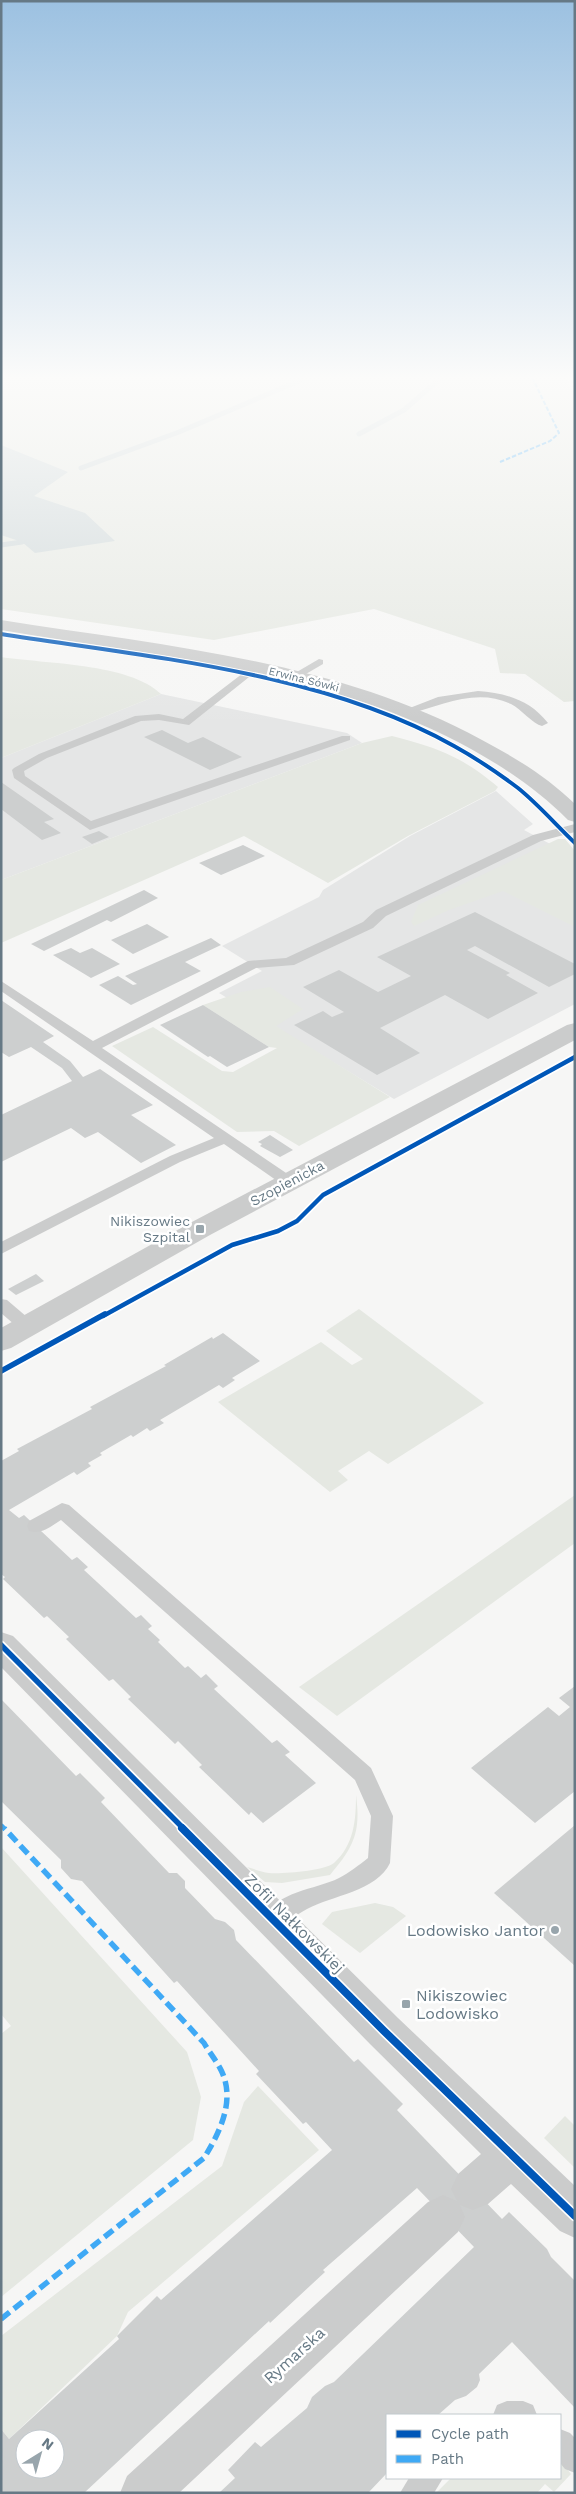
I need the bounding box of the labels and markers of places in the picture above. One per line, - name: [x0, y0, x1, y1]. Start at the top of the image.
- place label: Nikiszowiec Szpital: [110, 1213, 191, 1245]
- marker: Nikiszowiec Szpital: [194, 1223, 206, 1235]
- place label: Lodowisko Jantor: [407, 1921, 545, 1940]
- marker: Lodowisko Jantor: [549, 1924, 561, 1936]
- place label: Nikiszowiec Lodowisko: [416, 1986, 507, 2023]
- marker: Nikiszowiec Lodowisko: [400, 1998, 412, 2010]

